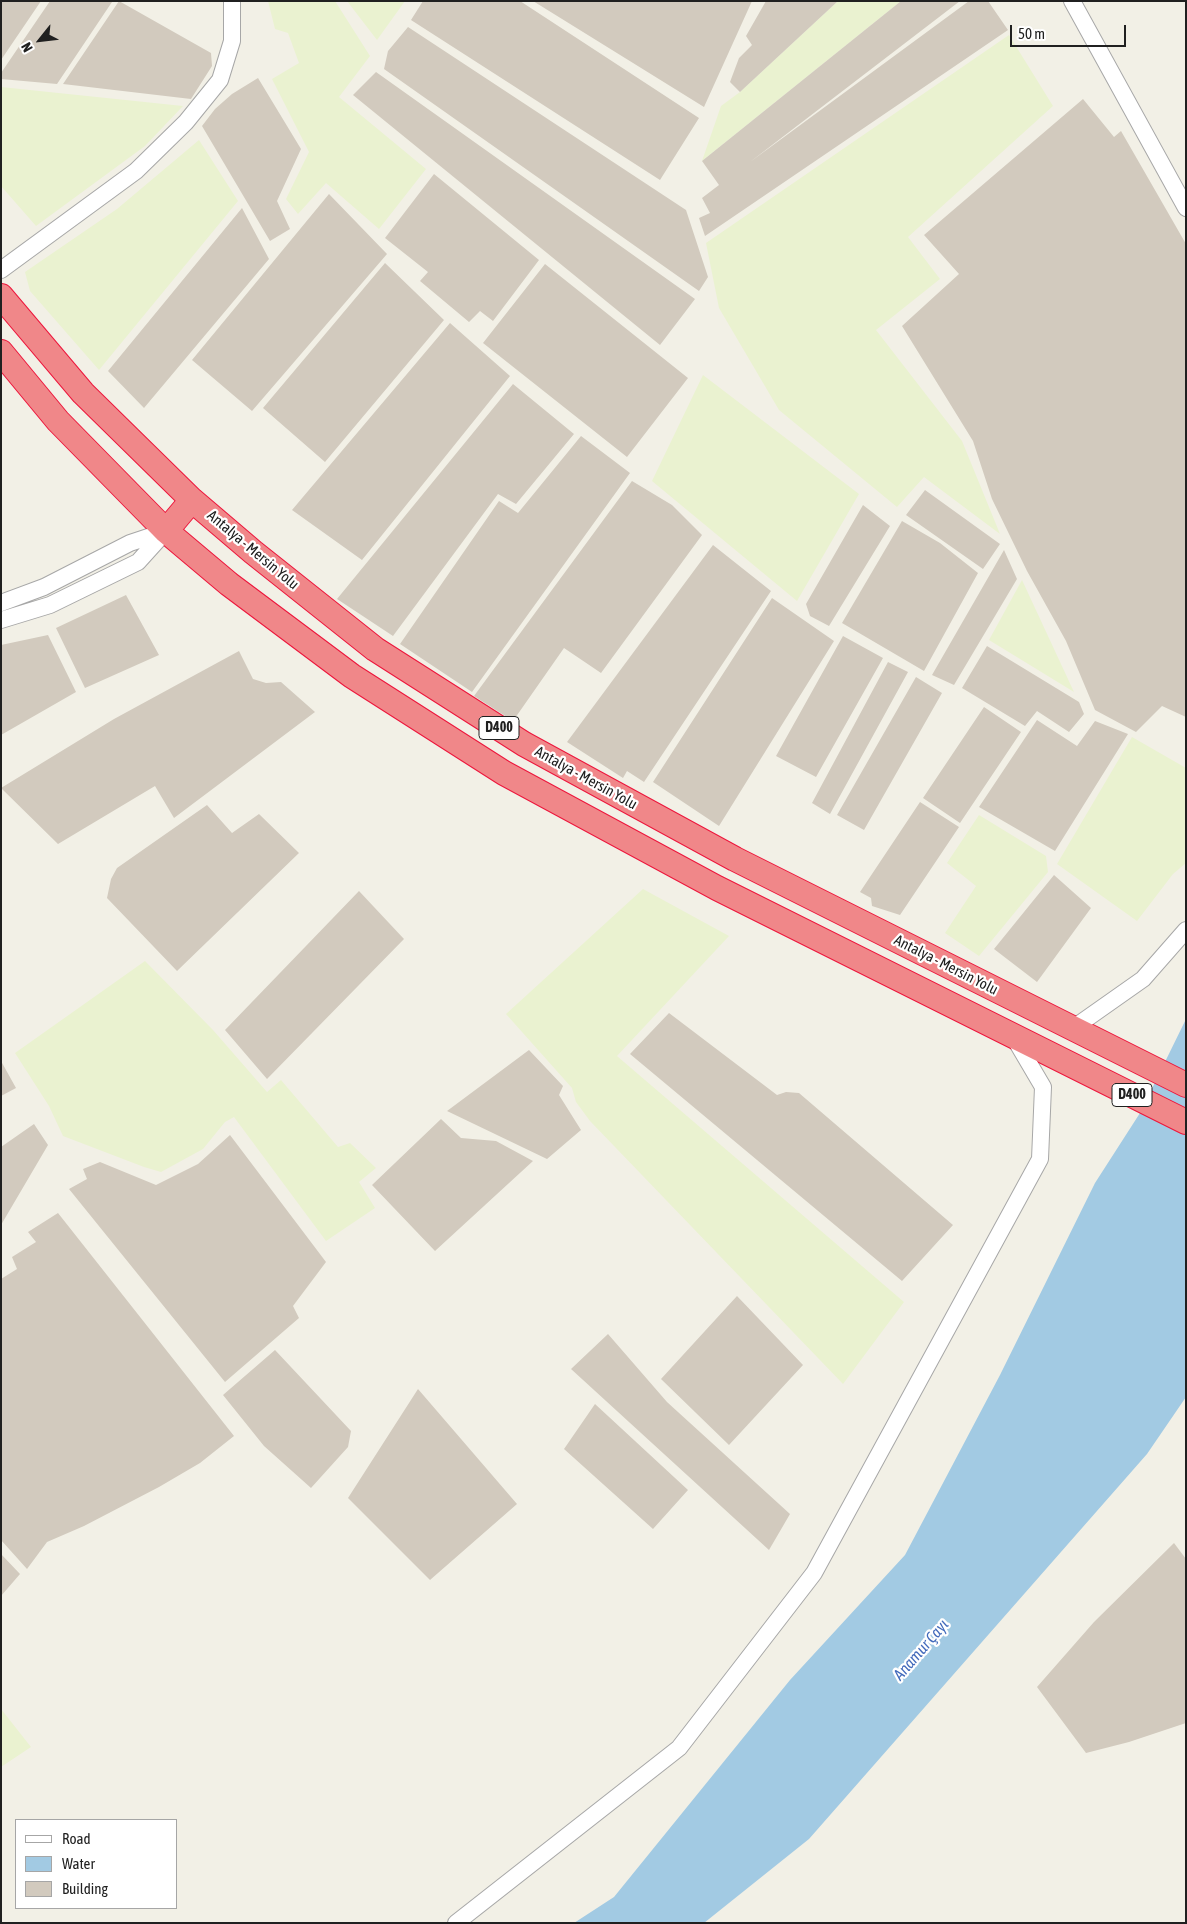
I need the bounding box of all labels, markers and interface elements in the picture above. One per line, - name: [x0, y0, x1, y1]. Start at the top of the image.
- north arrow: [15, 15, 65, 65]
- scale bar: [1012, 15, 1128, 47]
- text: 50 m: [1018, 25, 1045, 42]
- text: N: [18, 40, 36, 55]
- street label: Antalya - Mersin Yolu: [204, 506, 302, 594]
- road number: D400: [479, 716, 519, 740]
- street label: Antalya - Mersin Yolu: [532, 742, 640, 814]
- street label: Antalya - Mersin Yolu: [891, 931, 1001, 999]
- road number: D400: [1112, 1084, 1152, 1106]
- water label: Anamur Çayı: [889, 1616, 953, 1684]
- legend: [15, 1819, 178, 1909]
- text: Road: [62, 1830, 91, 1847]
- text: Water: [62, 1855, 95, 1872]
- text: Building: [62, 1880, 108, 1897]

